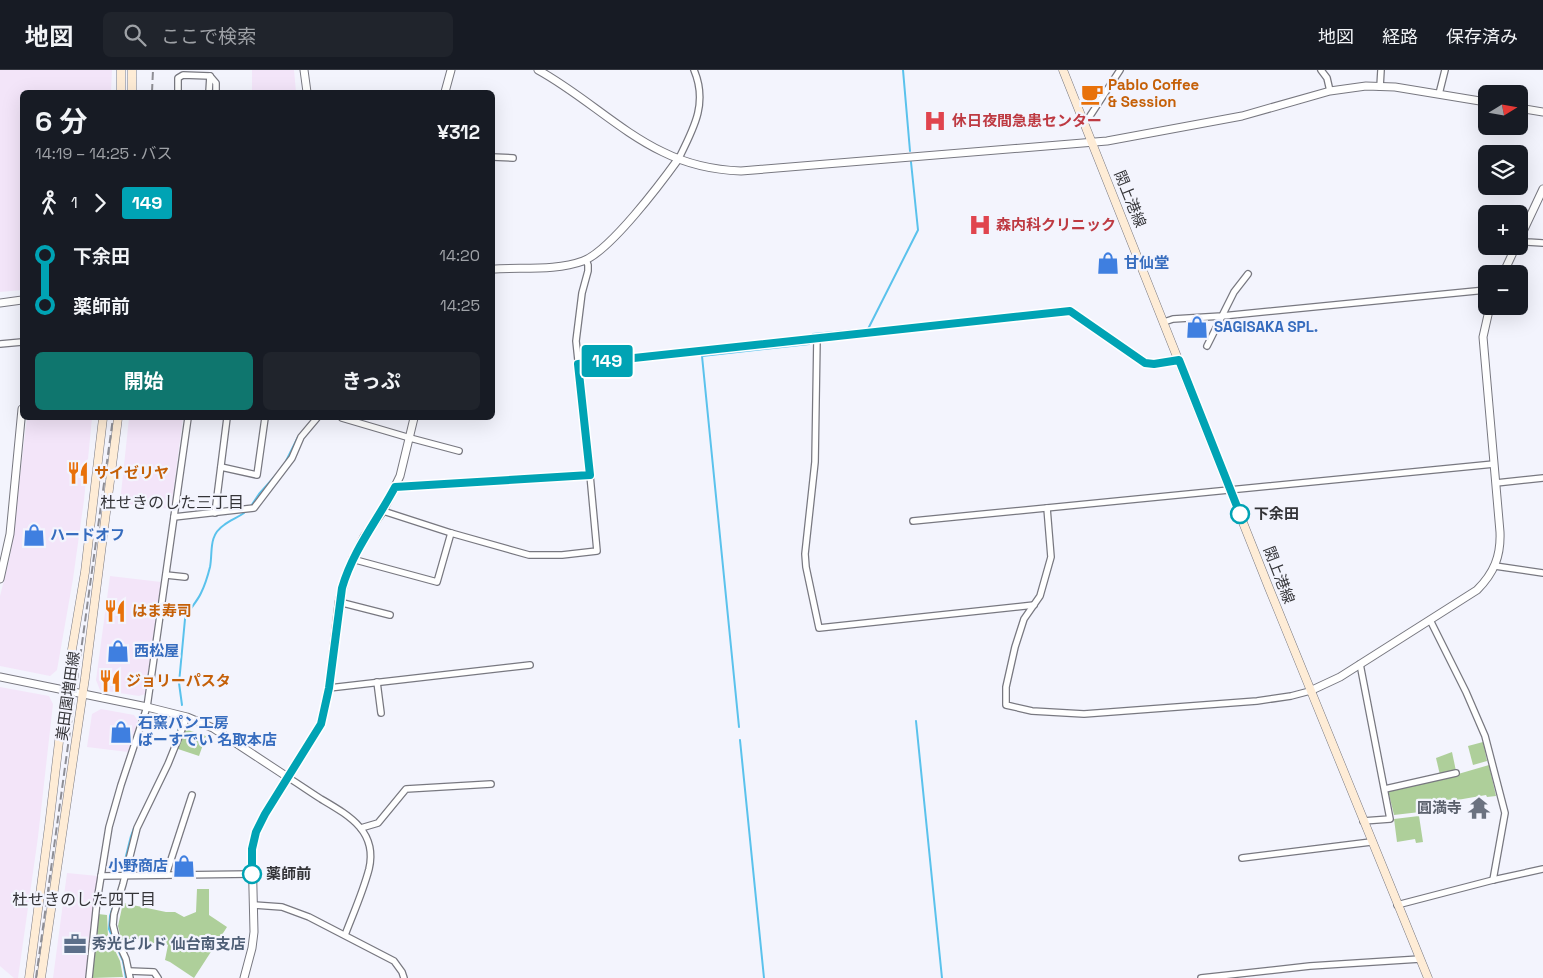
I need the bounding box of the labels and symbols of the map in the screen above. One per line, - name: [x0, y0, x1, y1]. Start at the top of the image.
- place label: Pablo Coffee & Session: [1108, 75, 1200, 111]
- cafe icon: Pablo Coffee & Session: [1079, 81, 1105, 107]
- north arrow: [1478, 85, 1528, 135]
- hospital icon: 休日夜間急患センター: [922, 108, 948, 134]
- place label: 休日夜間急患センター: [952, 111, 1102, 130]
- street label: 閖上港線: [1110, 167, 1151, 230]
- hospital icon: 森内科クリニック: [967, 212, 993, 238]
- place label: 森内科クリニック: [996, 215, 1116, 234]
- shop icon: 甘仙堂: [1095, 250, 1121, 276]
- place label: 甘仙堂: [1124, 253, 1169, 272]
- shop icon: SAGISAKA SPL.: [1184, 314, 1210, 340]
- place label: SAGISAKA SPL.: [1214, 317, 1318, 336]
- line badge: 149: [578, 345, 636, 377]
- restaurant icon: サイゼリヤ: [65, 460, 91, 486]
- place label: サイゼリヤ: [94, 463, 169, 482]
- district label: 杜せきのした三丁目: [100, 492, 244, 513]
- marker: 下余田: [1230, 504, 1250, 524]
- place label: 下余田: [1254, 504, 1299, 523]
- shop icon: ハードオフ: [21, 522, 47, 548]
- place label: ハードオフ: [50, 525, 125, 544]
- street label: 閖上港線: [1260, 543, 1299, 606]
- restaurant icon: はま寿司: [102, 598, 128, 624]
- place label: はま寿司: [132, 601, 192, 620]
- shop icon: 西松屋: [105, 638, 131, 664]
- place label: 西松屋: [134, 641, 179, 660]
- street label: 美田園増田線: [52, 650, 83, 742]
- restaurant icon: ジョリーパスタ: [97, 668, 123, 694]
- place label: ジョリーパスタ: [126, 671, 231, 690]
- place label: 石窯パン工房 ばーすでい 名取本店: [138, 713, 277, 749]
- shop icon: 石窯パン工房 ばーすでい 名取本店: [108, 719, 134, 745]
- temple icon: 圓満寺: [1466, 795, 1492, 821]
- place label: 圓満寺: [1417, 798, 1462, 817]
- shop icon: 小野商店: [171, 853, 197, 879]
- place label: 小野商店: [108, 856, 168, 875]
- marker: 薬師前: [242, 864, 262, 884]
- place label: 薬師前: [266, 864, 311, 883]
- district label: 杜せきのした四丁目: [12, 889, 156, 910]
- office icon: 秀光ビルド 仙台南支店: [62, 931, 88, 957]
- place label: 秀光ビルド 仙台南支店: [92, 934, 246, 953]

